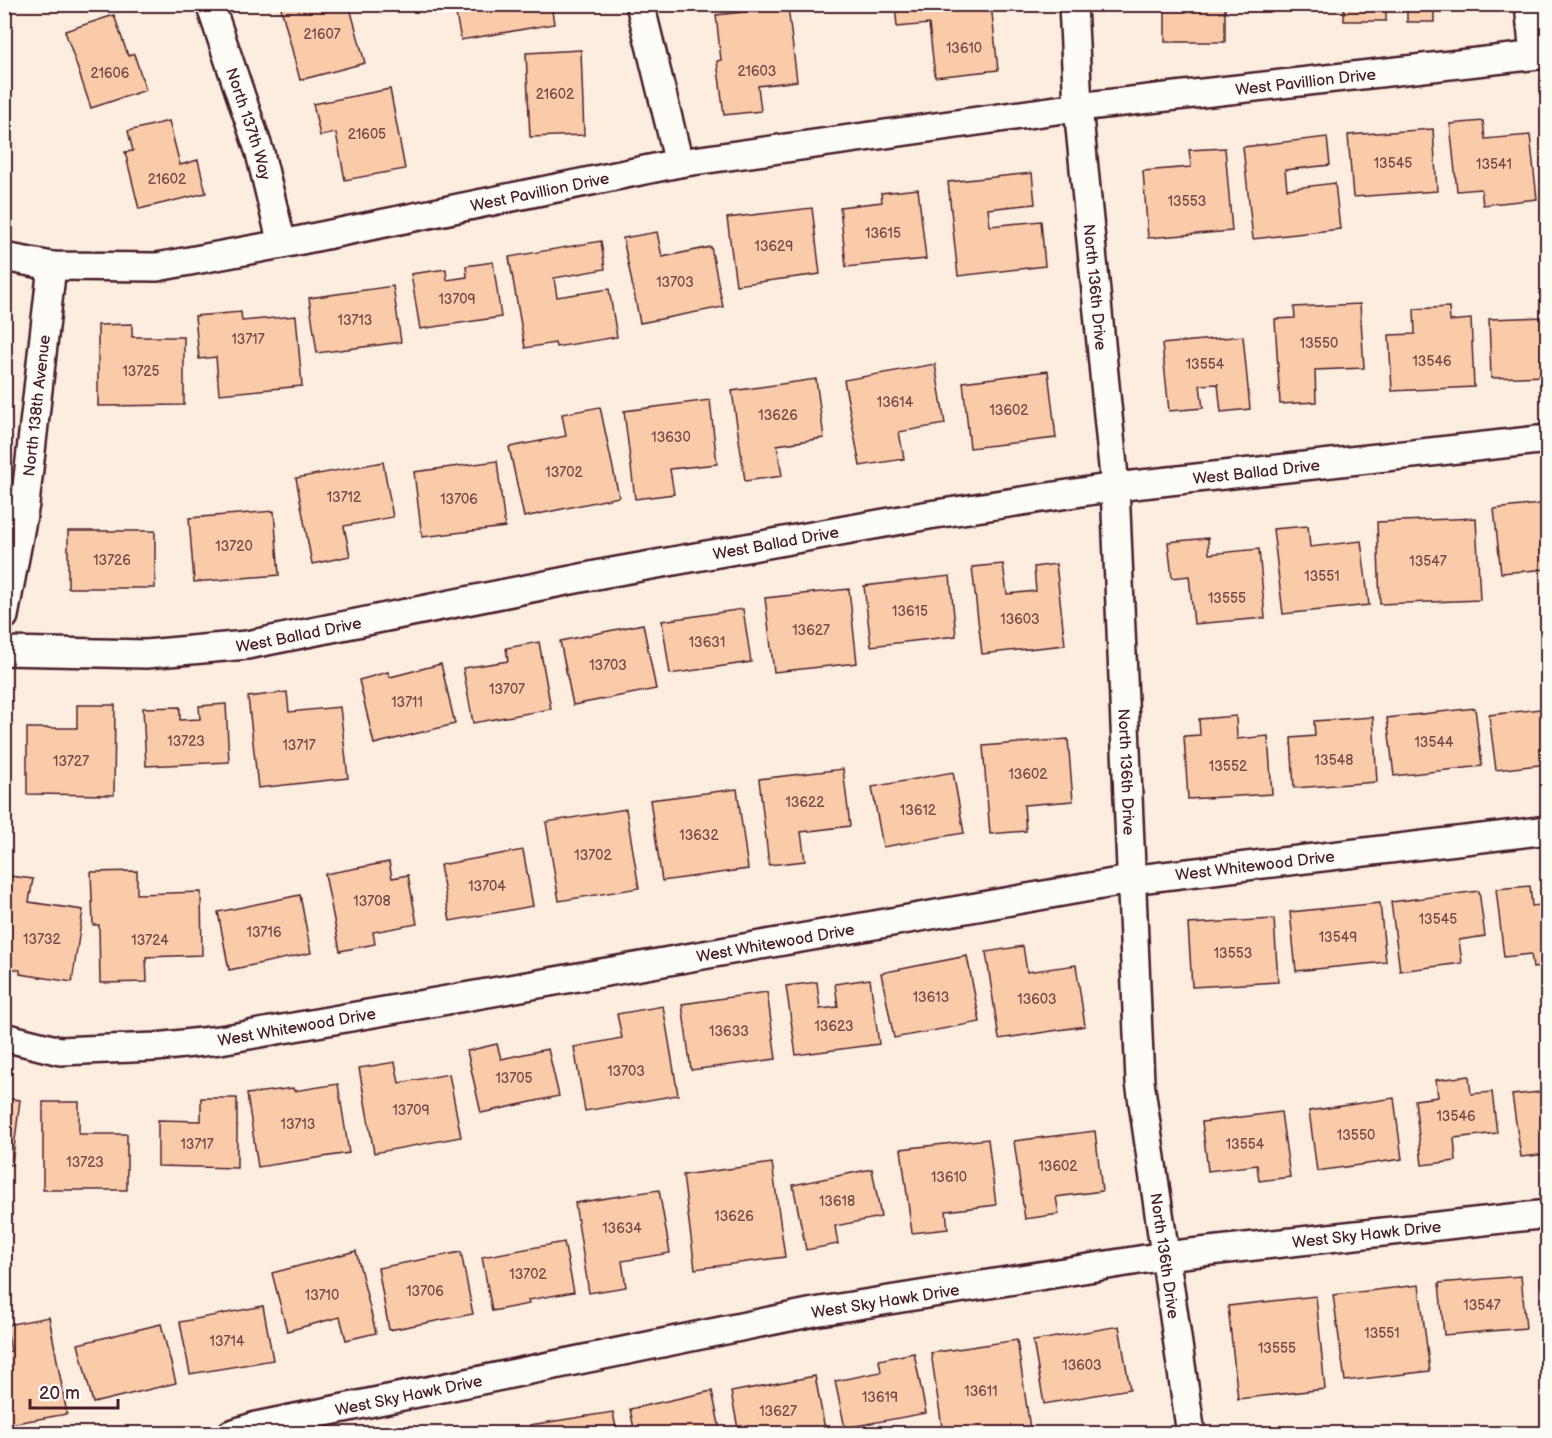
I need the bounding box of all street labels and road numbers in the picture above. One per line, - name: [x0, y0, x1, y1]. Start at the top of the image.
- street label: West Pavillion Drive: [1234, 65, 1377, 100]
- street label: North 137th Way: [221, 66, 274, 183]
- street label: West Pavillion Drive: [469, 169, 612, 216]
- street label: North 136th Drive: [1078, 223, 1110, 352]
- street label: North 138th Avenue: [20, 333, 55, 478]
- street label: West Ballad Drive: [1192, 456, 1321, 489]
- street label: West Ballad Drive: [711, 523, 841, 565]
- street label: West Ballad Drive: [235, 614, 364, 657]
- street label: North 136th Drive: [1113, 708, 1138, 836]
- street label: West Whitewood Drive: [1174, 848, 1336, 885]
- street label: West Whitewood Drive: [695, 921, 857, 967]
- street label: West Whitewood Drive: [216, 1005, 378, 1051]
- street label: North 136th Drive: [1145, 1192, 1182, 1321]
- street label: West Sky Hawk Drive: [1291, 1218, 1443, 1253]
- street label: West Sky Hawk Drive: [810, 1281, 961, 1323]
- street label: West Sky Hawk Drive: [334, 1372, 485, 1421]

